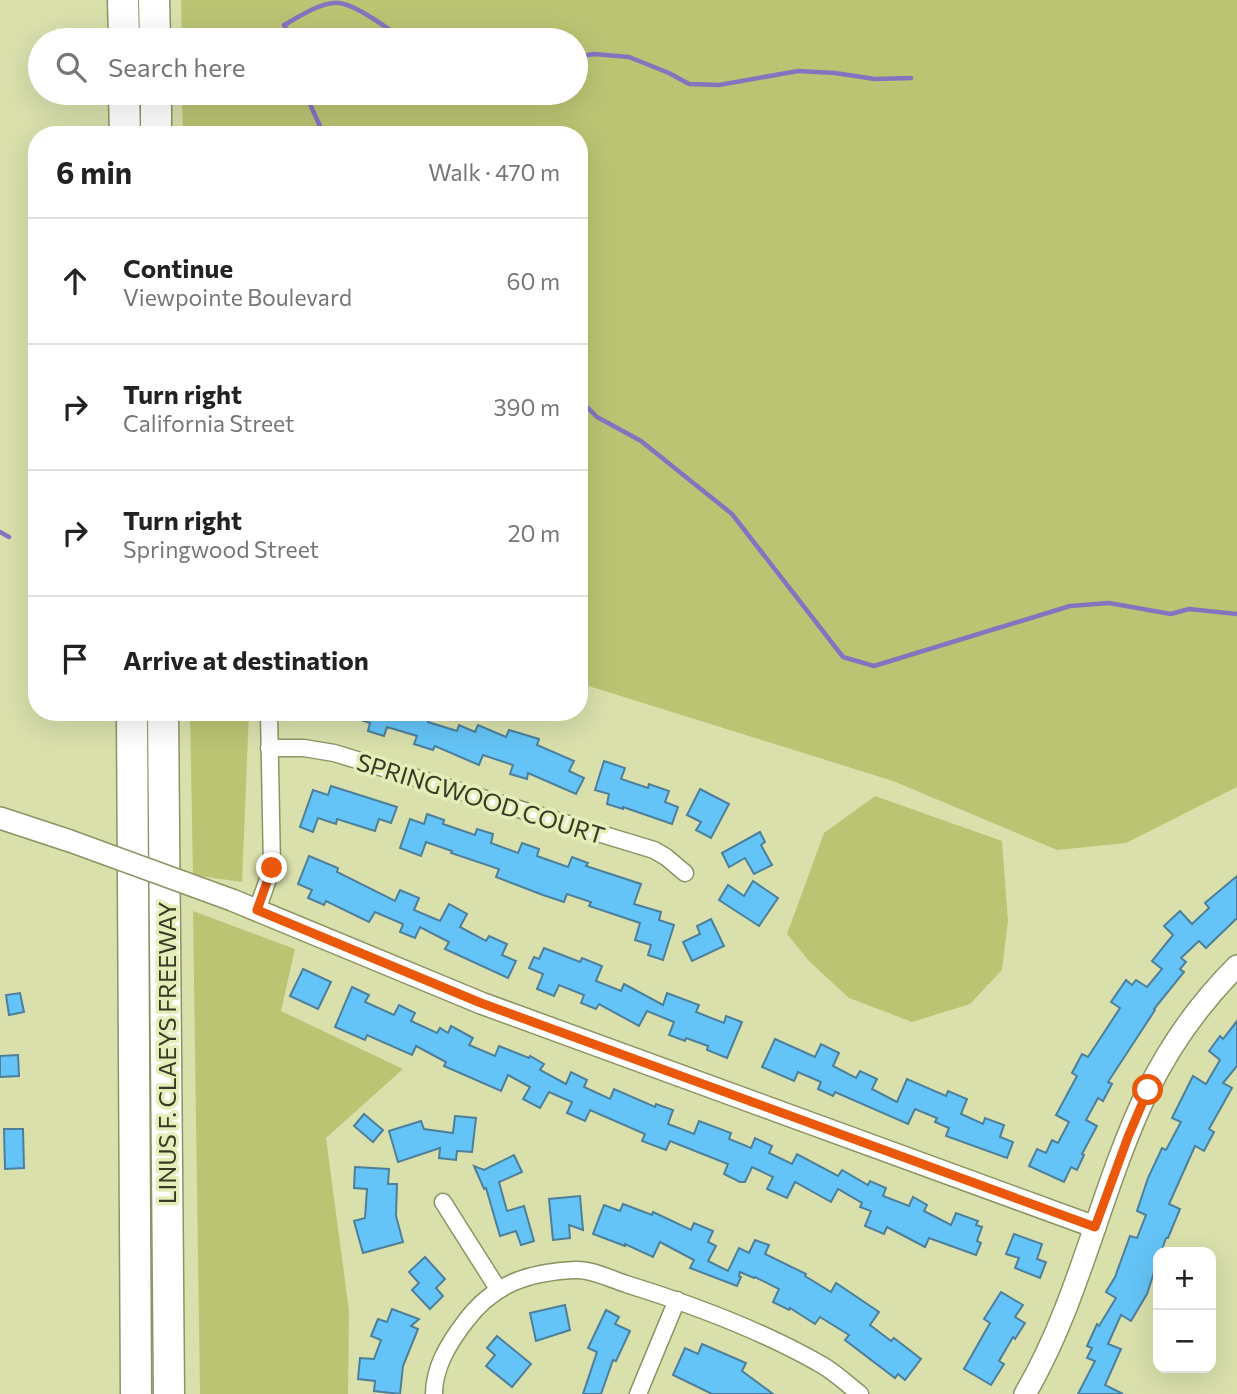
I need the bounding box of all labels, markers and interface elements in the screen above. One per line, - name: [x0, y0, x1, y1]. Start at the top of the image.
- search box: [28, 28, 588, 105]
- icon: search: [52, 48, 90, 86]
- text: Search here: [108, 51, 246, 82]
- text: 6 min: [56, 153, 132, 190]
- text: Walk · 470 m: [428, 158, 560, 186]
- text: Continue: [123, 252, 233, 283]
- icon: ahead: [56, 262, 94, 300]
- text: 60 m: [507, 267, 560, 295]
- text: Viewpointe Boulevard: [123, 283, 352, 311]
- text: Turn right: [123, 378, 242, 409]
- icon: right: [56, 388, 94, 426]
- text: 390 m: [493, 393, 560, 421]
- text: California Street: [123, 409, 295, 437]
- text: Turn right: [123, 504, 242, 535]
- icon: right: [56, 514, 94, 552]
- text: 20 m: [508, 519, 560, 547]
- text: Springwood Street: [123, 535, 319, 563]
- icon: arrive: [56, 640, 94, 678]
- text: Arrive at destination: [123, 644, 369, 675]
- street label: SPRINGWOOD COURT: [354, 746, 608, 850]
- route end: [256, 852, 287, 883]
- street label: LINUS F. CLAEYS FREEWAY: [152, 901, 181, 1204]
- route start: [1132, 1074, 1163, 1105]
- map controls: [1153, 1247, 1216, 1373]
- button: +: [1153, 1247, 1216, 1310]
- button: −: [1153, 1310, 1216, 1373]

